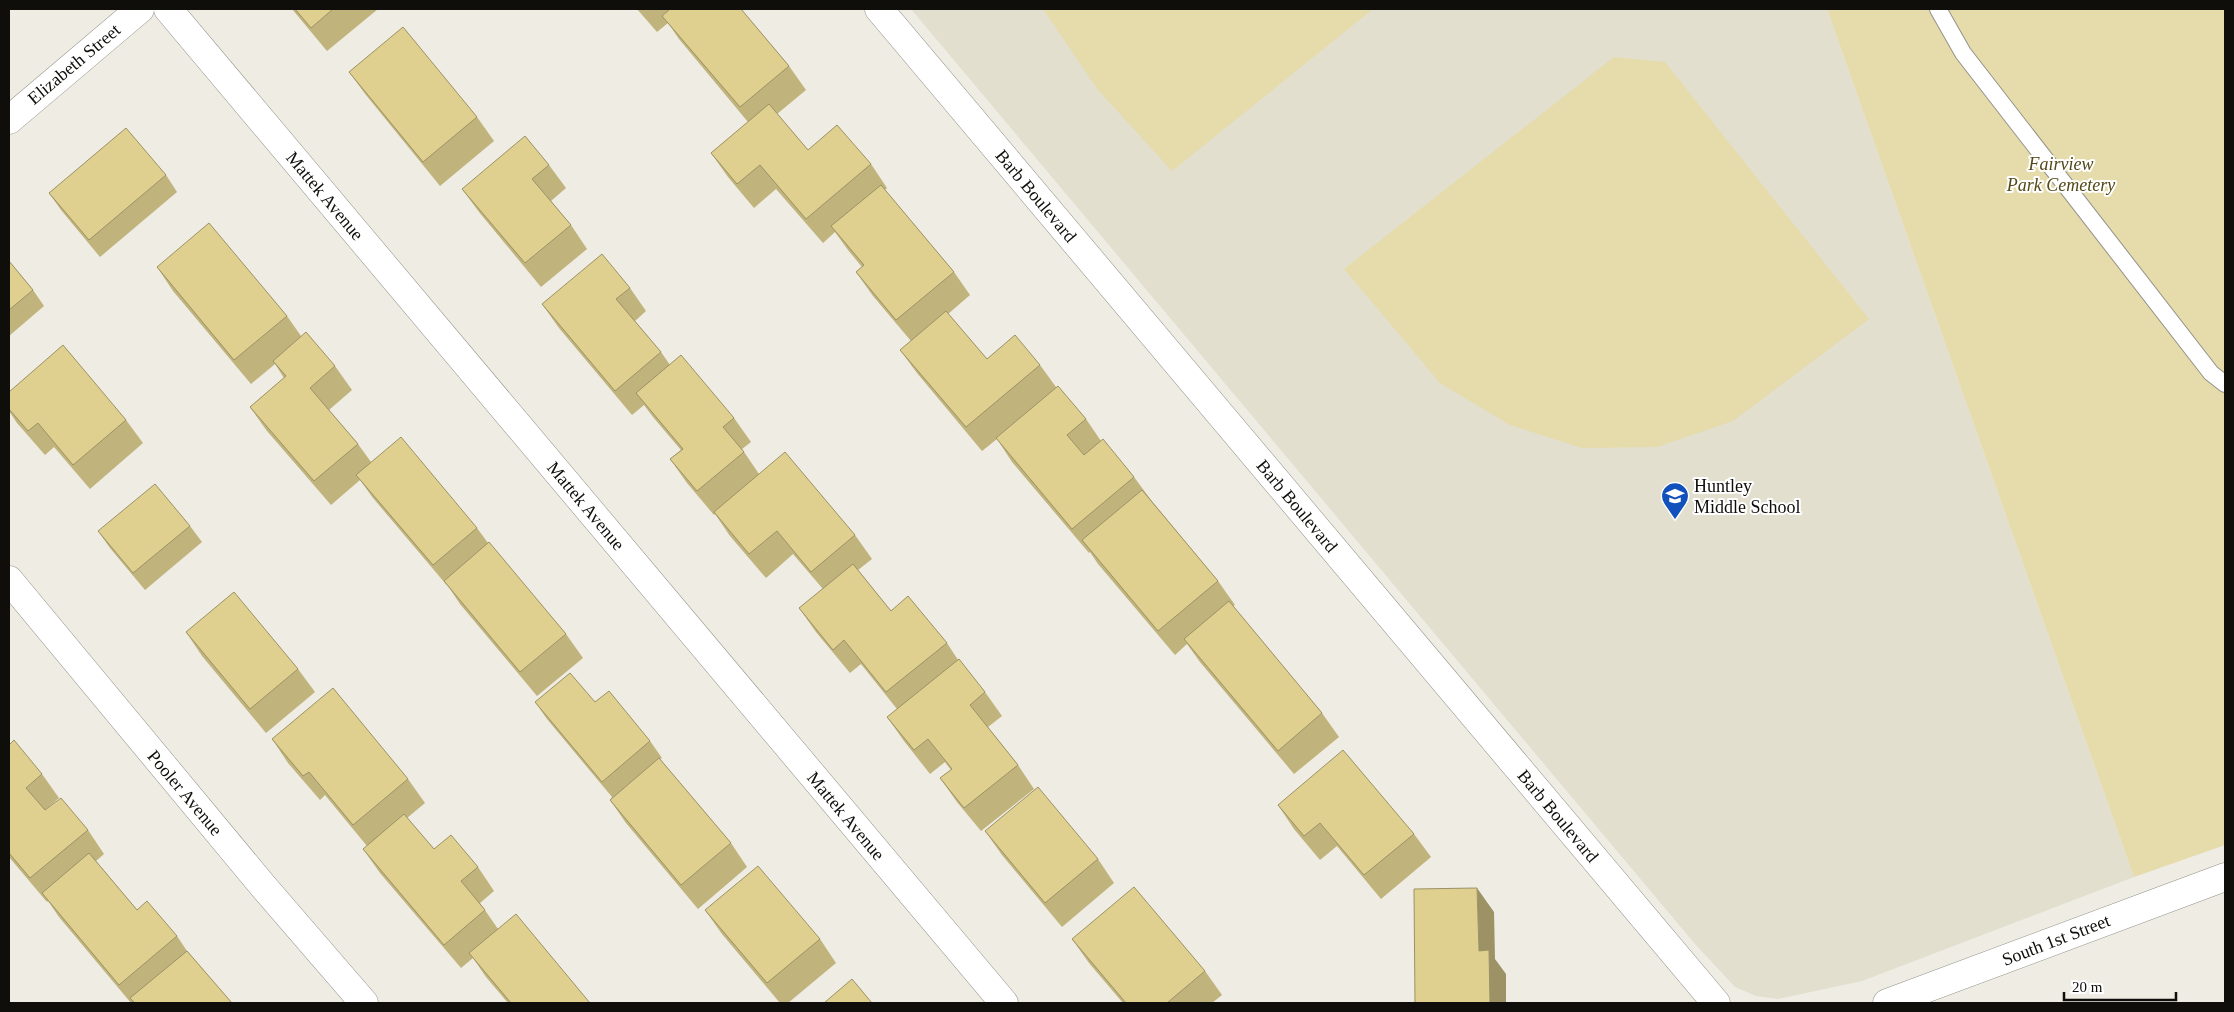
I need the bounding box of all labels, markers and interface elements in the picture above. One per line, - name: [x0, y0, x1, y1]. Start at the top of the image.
- street label: Elizabeth Street: [24, 20, 124, 108]
- street label: Barb Boulevard: [992, 146, 1080, 246]
- street label: Mattek Avenue: [282, 148, 368, 244]
- park label: Fairview Park Cemetery: [2006, 154, 2115, 195]
- street label: Barb Boulevard: [1253, 456, 1341, 556]
- street label: Mattek Avenue: [543, 458, 629, 554]
- place label: Huntley Middle School: [1694, 476, 1801, 517]
- school or university icon: Huntley Middle School: [1660, 481, 1690, 520]
- street label: Pooler Avenue: [144, 746, 226, 840]
- street label: Barb Boulevard: [1514, 766, 1602, 866]
- street label: Mattek Avenue: [803, 768, 889, 864]
- street label: South 1st Street: [1999, 910, 2113, 970]
- scale bar: [2064, 970, 2176, 1002]
- text: 20 m: [2072, 979, 2103, 995]

